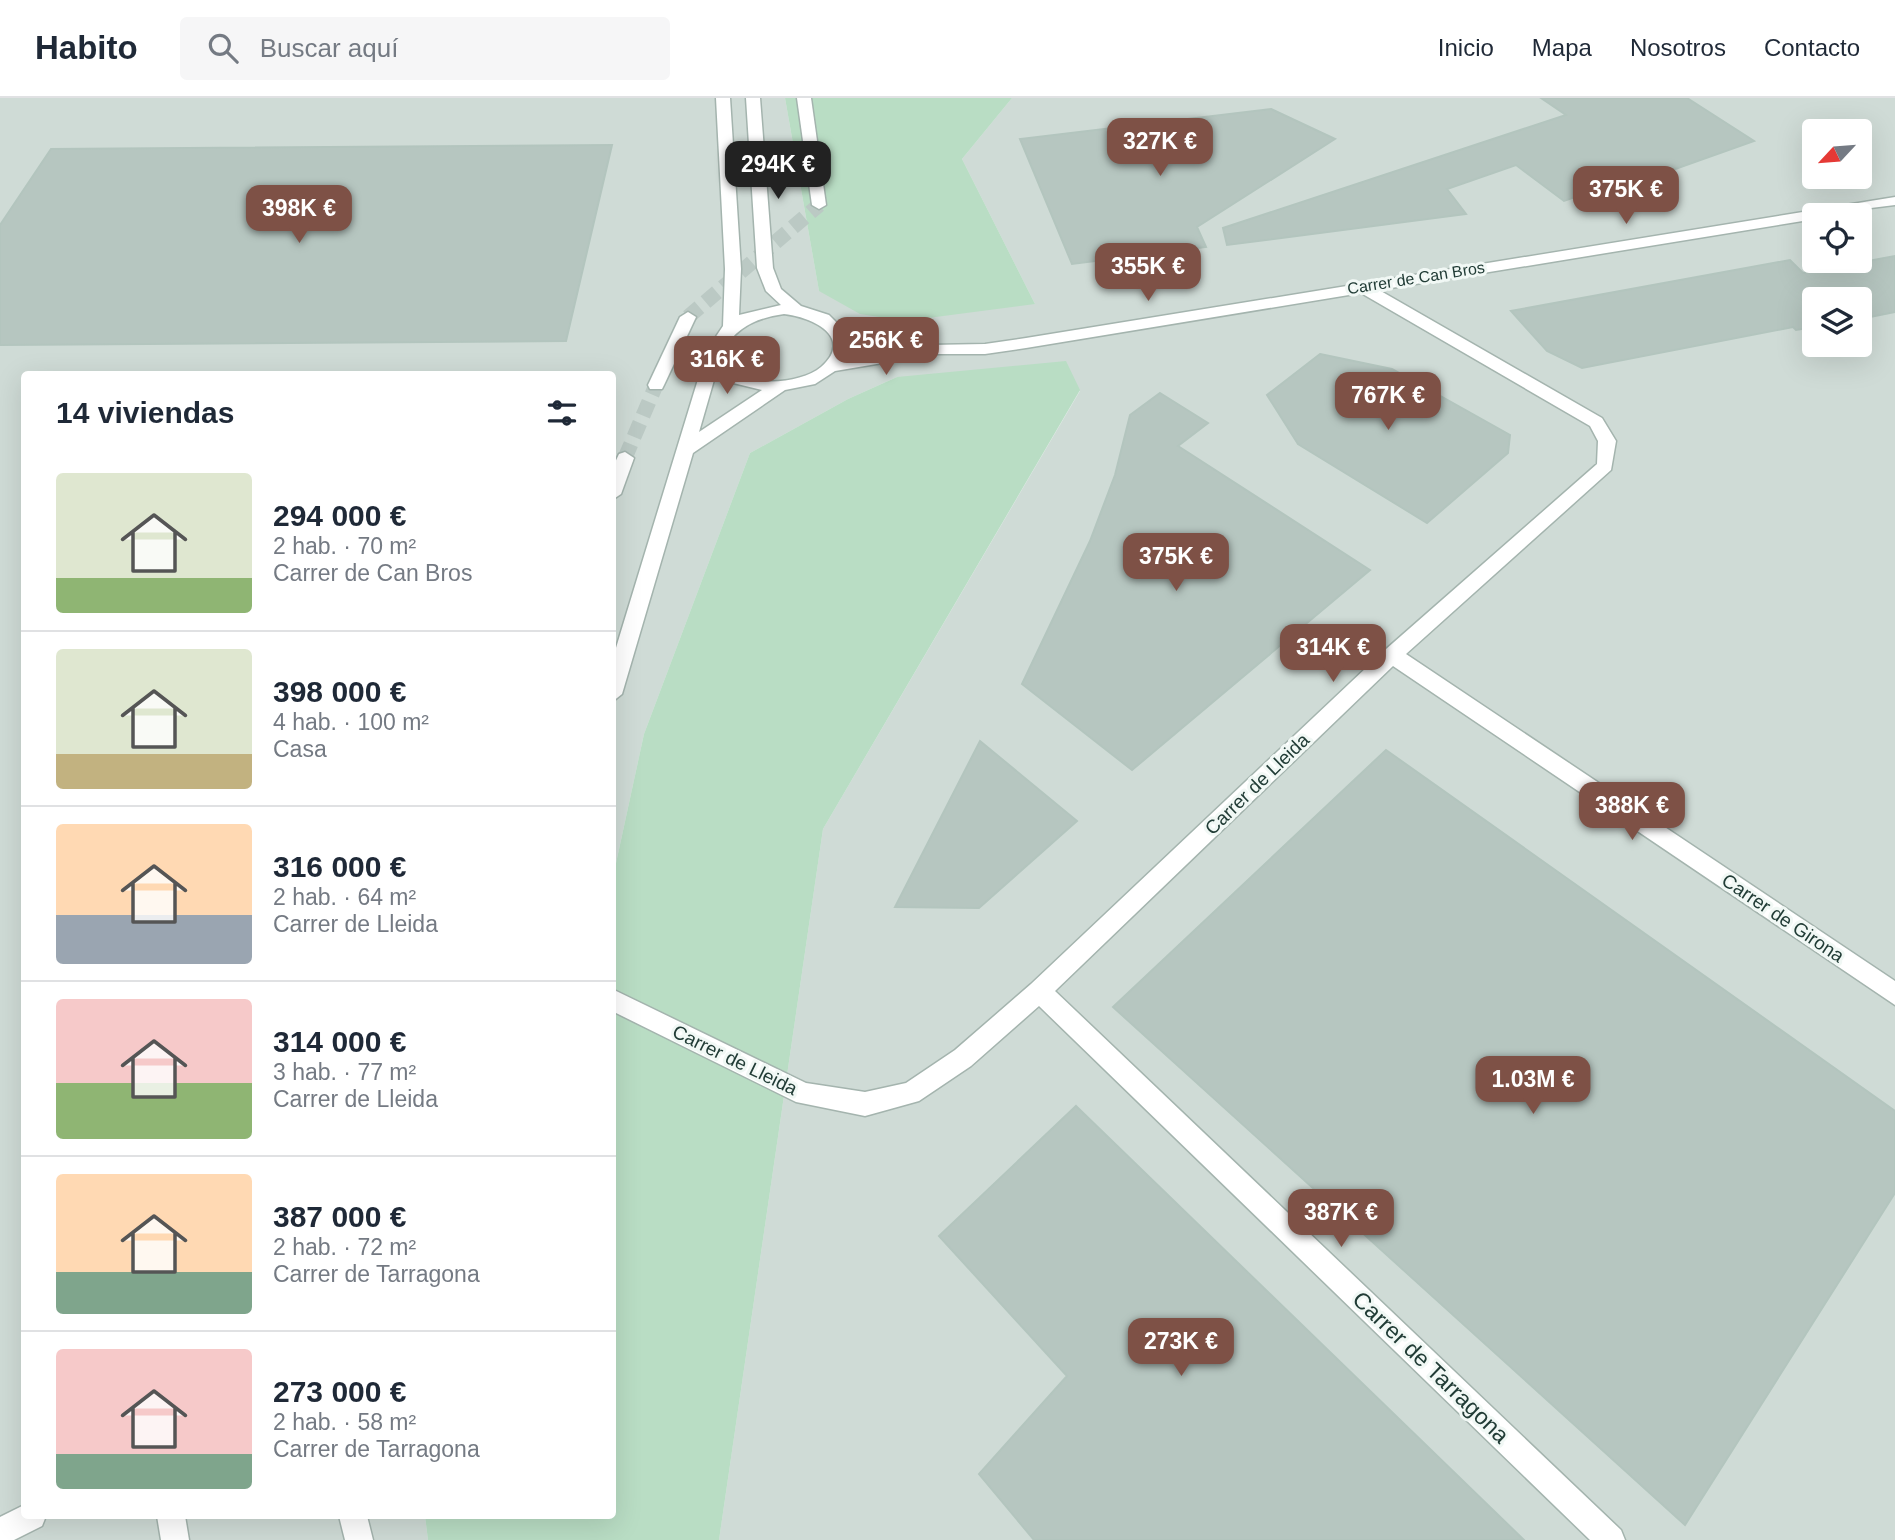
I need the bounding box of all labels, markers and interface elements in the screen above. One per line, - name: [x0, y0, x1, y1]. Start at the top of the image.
- search box: [180, 17, 670, 80]
- text: Habito: [35, 29, 138, 66]
- icon: search: [204, 29, 242, 67]
- text: Buscar aquí: [260, 33, 398, 63]
- text: Inicio: [1438, 34, 1494, 61]
- text: Mapa: [1532, 34, 1592, 61]
- text: Nosotros: [1630, 34, 1726, 61]
- text: Contacto: [1764, 34, 1860, 61]
- pin: 327K €: [1103, 118, 1217, 178]
- north arrow: [1802, 119, 1872, 189]
- map controls: [1802, 119, 1872, 357]
- text: 327K €: [1123, 128, 1197, 154]
- pin: 294K €: [721, 141, 835, 201]
- text: 294K €: [741, 151, 815, 177]
- pin: 375K €: [1569, 166, 1683, 226]
- text: 375K €: [1589, 176, 1663, 202]
- pin: 398K €: [242, 186, 356, 245]
- text: 398K €: [262, 195, 336, 221]
- button: locate: [1802, 203, 1872, 273]
- pin: 355K €: [1091, 244, 1205, 303]
- text: 355K €: [1111, 253, 1185, 279]
- street label: Carrer de Can Bros: [1346, 259, 1486, 297]
- button: layers: [1802, 287, 1872, 357]
- pin: 256K €: [829, 317, 943, 377]
- text: 256K €: [849, 327, 923, 353]
- pin: 316K €: [670, 336, 784, 396]
- text: 316K €: [690, 346, 764, 372]
- pin: 767K €: [1331, 372, 1445, 432]
- text: 767K €: [1351, 382, 1425, 408]
- icon: filters: [543, 394, 581, 432]
- text: 14 viviendas: [56, 396, 234, 429]
- text: 294 000 €: [273, 499, 406, 532]
- icon: home: [112, 501, 196, 585]
- text: 2 hab. · 70 m²: [273, 533, 416, 559]
- pin: 375K €: [1119, 533, 1233, 593]
- text: 375K €: [1139, 543, 1213, 569]
- text: Carrer de Can Bros: [273, 560, 472, 586]
- pin: 314K €: [1276, 624, 1390, 684]
- text: 314K €: [1296, 634, 1370, 660]
- text: 398 000 €: [273, 675, 406, 708]
- icon: home: [112, 677, 196, 761]
- text: 4 hab. · 100 m²: [273, 709, 429, 735]
- street label: Carrer de Lleida: [1201, 729, 1314, 839]
- text: Casa: [273, 736, 327, 762]
- pin: 388K €: [1575, 782, 1689, 842]
- text: 388K €: [1595, 792, 1669, 818]
- text: 316 000 €: [273, 850, 406, 883]
- icon: home: [112, 852, 196, 936]
- street label: Carrer de Girona: [1718, 869, 1848, 967]
- text: 2 hab. · 64 m²: [273, 884, 416, 910]
- text: Carrer de Lleida: [273, 911, 438, 937]
- street label: Carrer de Lleida: [669, 1021, 801, 1099]
- text: 314 000 €: [273, 1025, 406, 1058]
- icon: home: [112, 1027, 196, 1111]
- pin: 1.03M €: [1468, 1056, 1598, 1116]
- text: 3 hab. · 77 m²: [273, 1059, 416, 1085]
- text: 1.03M €: [1491, 1066, 1575, 1092]
- text: Carrer de Lleida: [273, 1086, 438, 1112]
- pin: 387K €: [1284, 1190, 1398, 1249]
- text: 387K €: [1304, 1199, 1378, 1225]
- text: 387 000 €: [273, 1200, 406, 1233]
- icon: home: [112, 1202, 196, 1286]
- text: 2 hab. · 72 m²: [273, 1234, 416, 1260]
- text: Carrer de Tarragona: [273, 1261, 480, 1287]
- street label: Carrer de Tarragona: [1348, 1286, 1515, 1448]
- pin: 273K €: [1124, 1318, 1238, 1378]
- text: 273K €: [1144, 1328, 1218, 1354]
- text: 273 000 €: [273, 1375, 406, 1408]
- icon: home: [112, 1377, 196, 1461]
- text: 2 hab. · 58 m²: [273, 1409, 416, 1435]
- text: Carrer de Tarragona: [273, 1436, 480, 1462]

